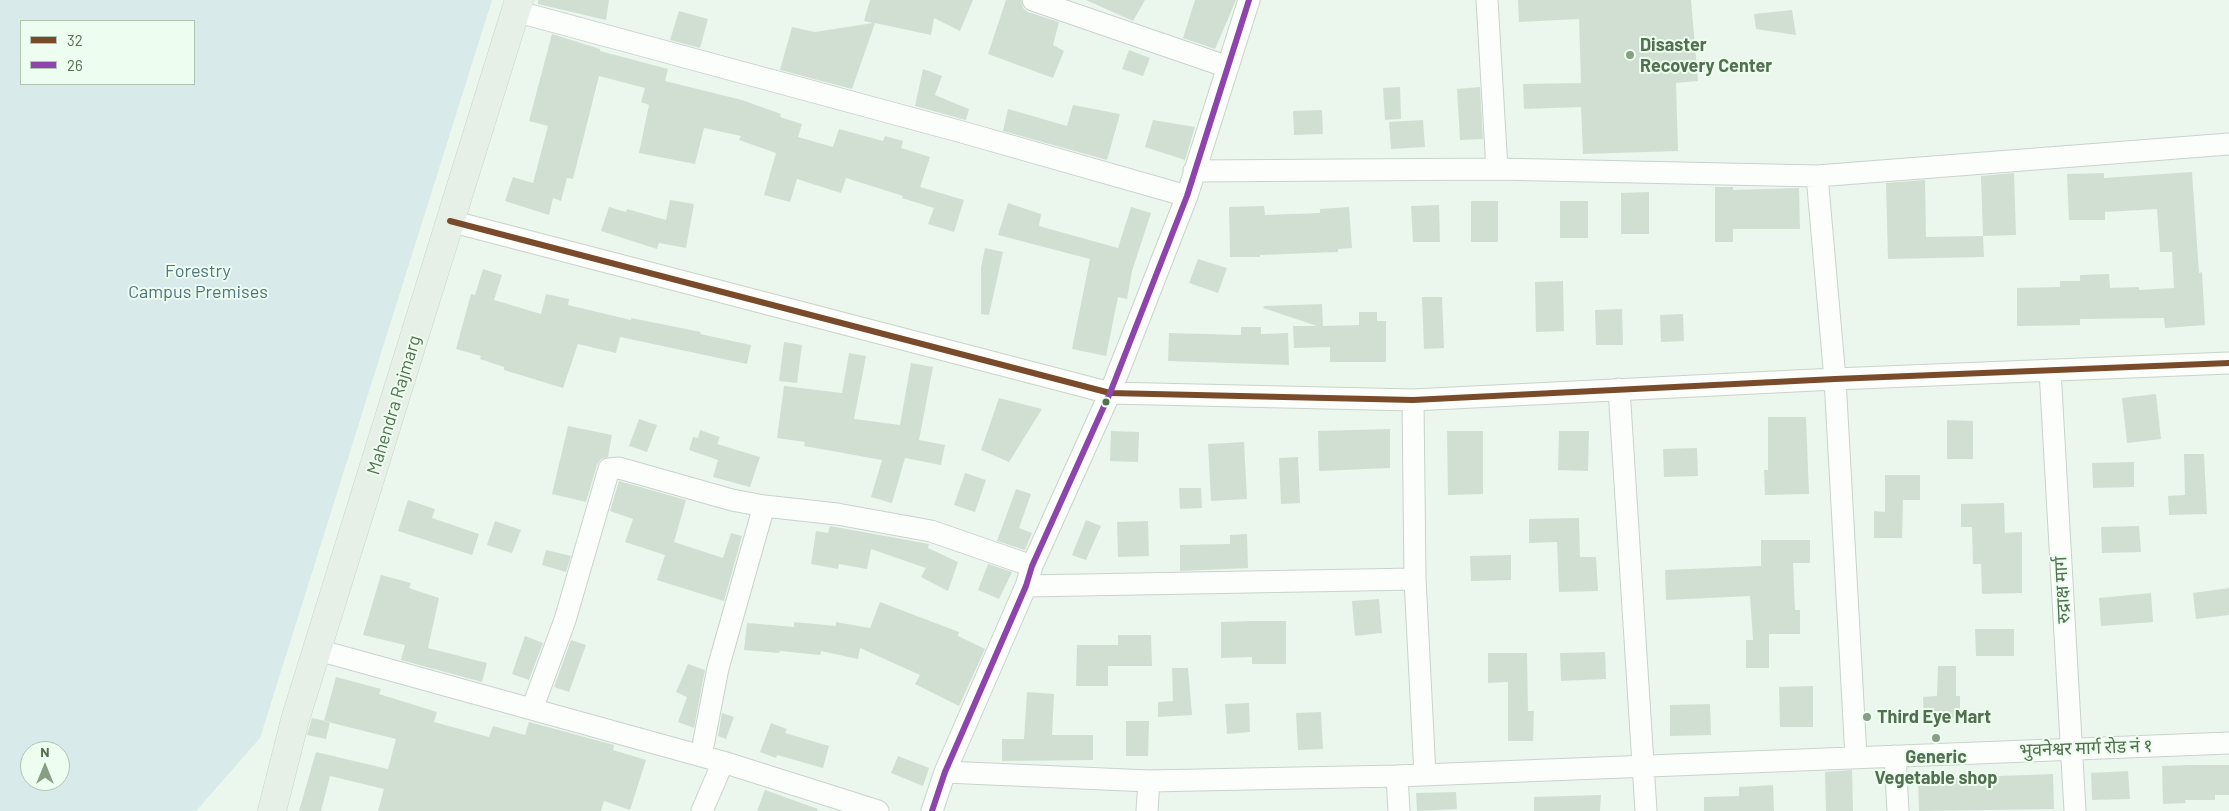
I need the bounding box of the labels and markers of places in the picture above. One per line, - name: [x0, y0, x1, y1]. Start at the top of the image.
- place label: Disaster Recovery Center: [1640, 34, 1772, 76]
- marker: Disaster Recovery Center: [1624, 49, 1636, 61]
- unlabelled marker: [1101, 397, 1111, 407]
- place label: Third Eye Mart: [1877, 706, 1991, 728]
- marker: Third Eye Mart: [1861, 711, 1873, 723]
- marker: Generic Vegetable shop: [1930, 732, 1942, 744]
- place label: Generic Vegetable shop: [1875, 746, 1997, 789]

